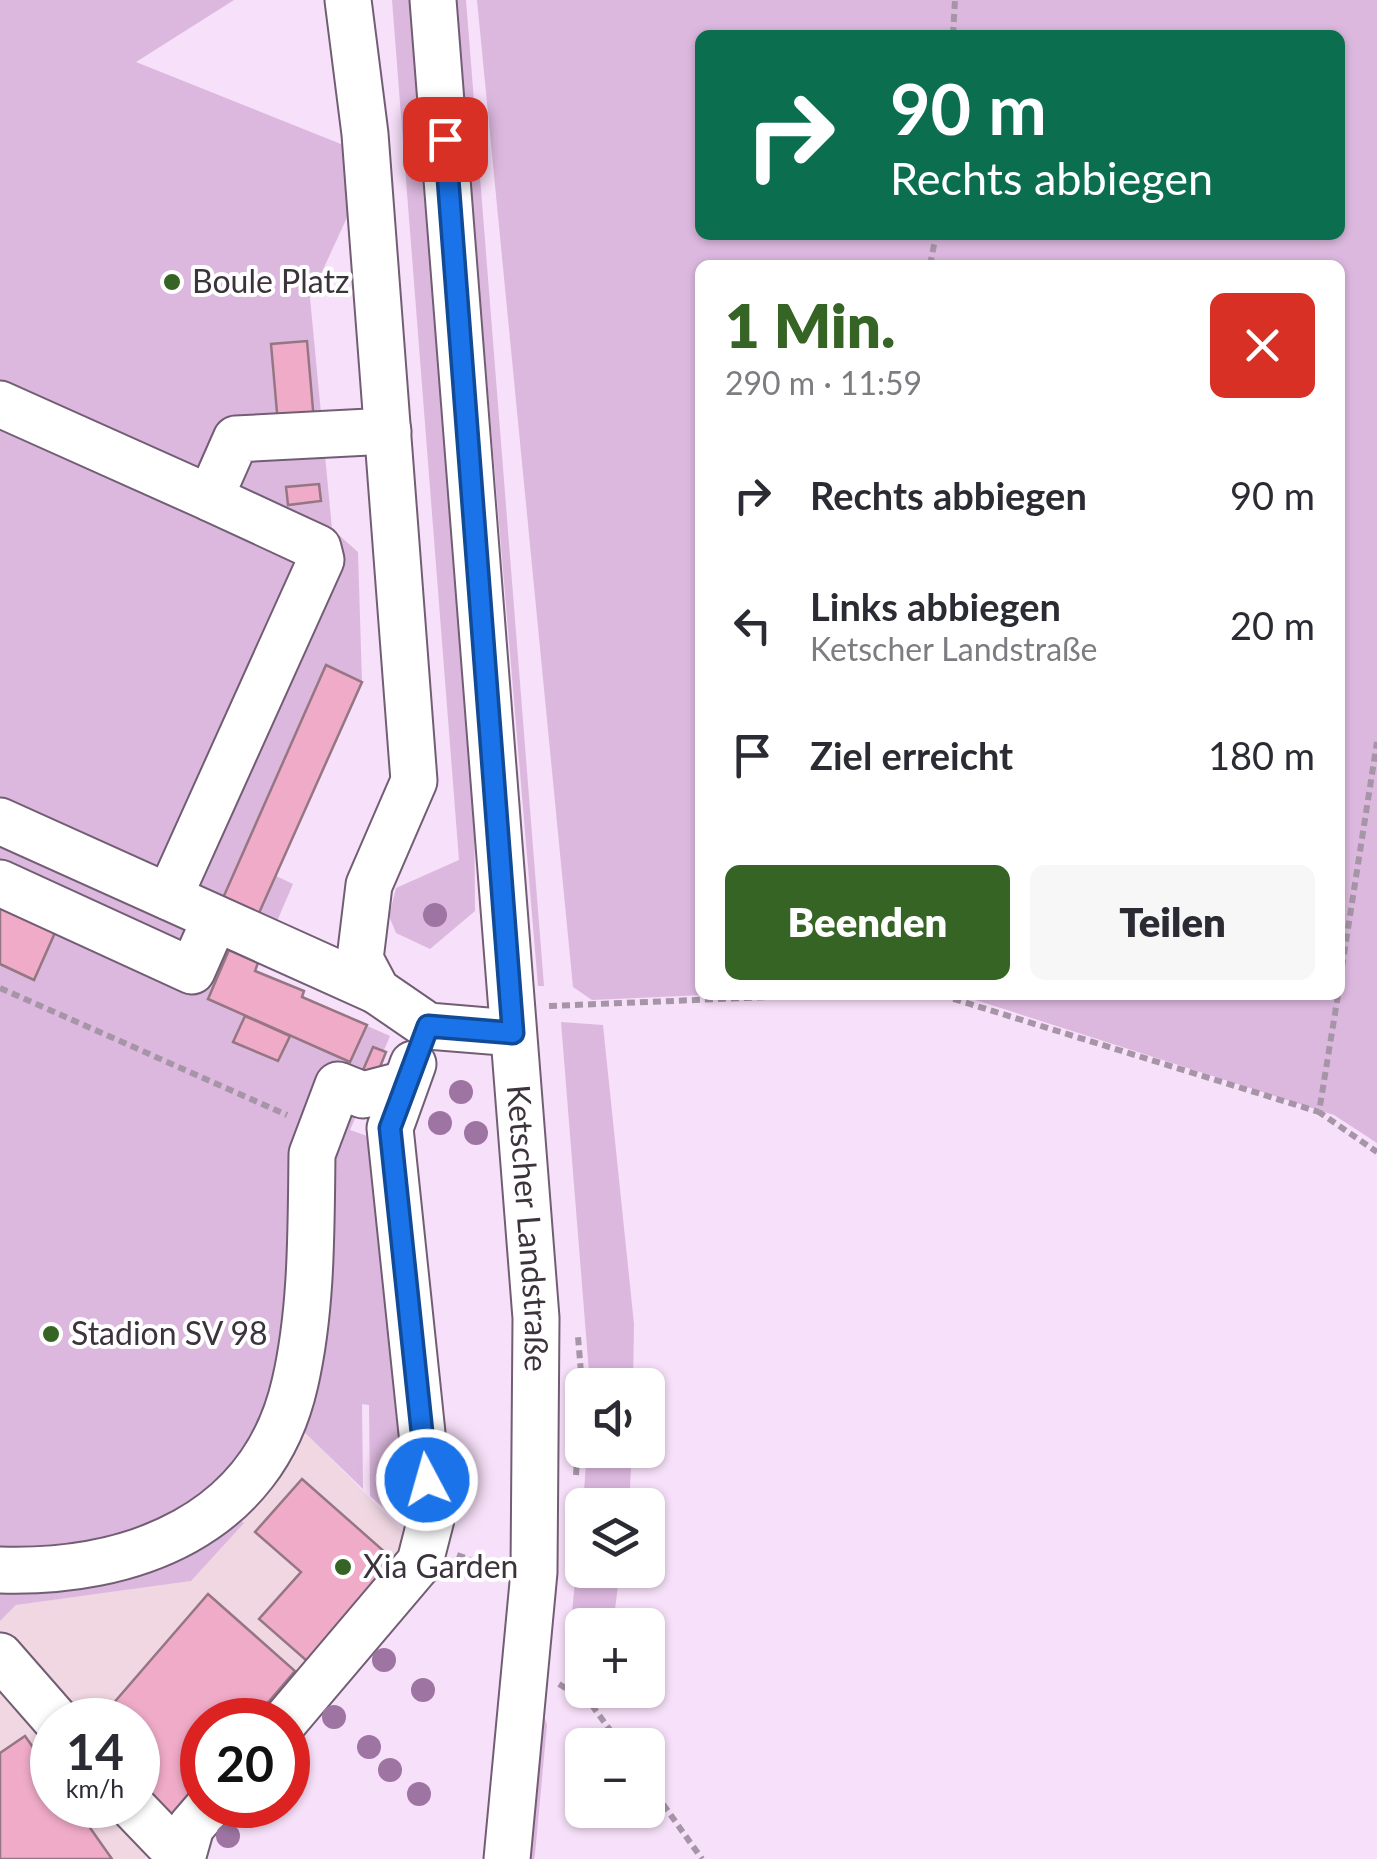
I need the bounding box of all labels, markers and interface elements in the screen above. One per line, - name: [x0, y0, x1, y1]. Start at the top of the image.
- text: 90 m: [890, 66, 1047, 150]
- icon: right: [725, 70, 855, 200]
- pin: [403, 97, 488, 182]
- icon: arrive: [418, 112, 473, 167]
- text: Rechts abbiegen: [890, 151, 1213, 205]
- place label: Boule Platz: [192, 261, 349, 300]
- marker: Boule Platz: [161, 271, 183, 293]
- text: 1 Min.: [725, 289, 895, 361]
- button: close: [1210, 293, 1315, 398]
- text: 290 m · 11:59: [725, 363, 922, 402]
- icon: right: [725, 468, 780, 523]
- text: Rechts abbiegen: [810, 472, 1087, 518]
- text: 90 m: [1230, 472, 1315, 518]
- text: Links abbiegen: [810, 583, 1061, 629]
- icon: left: [725, 598, 780, 653]
- text: 20 m: [1230, 602, 1315, 648]
- text: Ketscher Landstraße: [810, 629, 1098, 668]
- icon: arrive: [725, 728, 780, 783]
- text: Ziel erreicht: [810, 732, 1013, 778]
- text: 180 m: [1208, 732, 1315, 778]
- button: Beenden: [725, 865, 1010, 980]
- button: Teilen: [1030, 865, 1315, 980]
- street label: Ketscher Landstraße: [500, 1083, 557, 1372]
- place label: Stadion SV 98: [71, 1313, 268, 1352]
- marker: Stadion SV 98: [40, 1323, 62, 1345]
- map controls: [565, 1368, 665, 1828]
- button: sound: [565, 1368, 665, 1468]
- position arrow: [375, 1428, 479, 1532]
- button: layers: [565, 1488, 665, 1588]
- place label: Xia Garden: [363, 1546, 518, 1585]
- marker: Xia Garden: [332, 1556, 354, 1578]
- button: +: [565, 1608, 665, 1708]
- speed limit sign: 20: [180, 1698, 310, 1828]
- text: 14: [66, 1721, 124, 1781]
- button: −: [565, 1728, 665, 1828]
- text: km/h: [66, 1773, 124, 1803]

